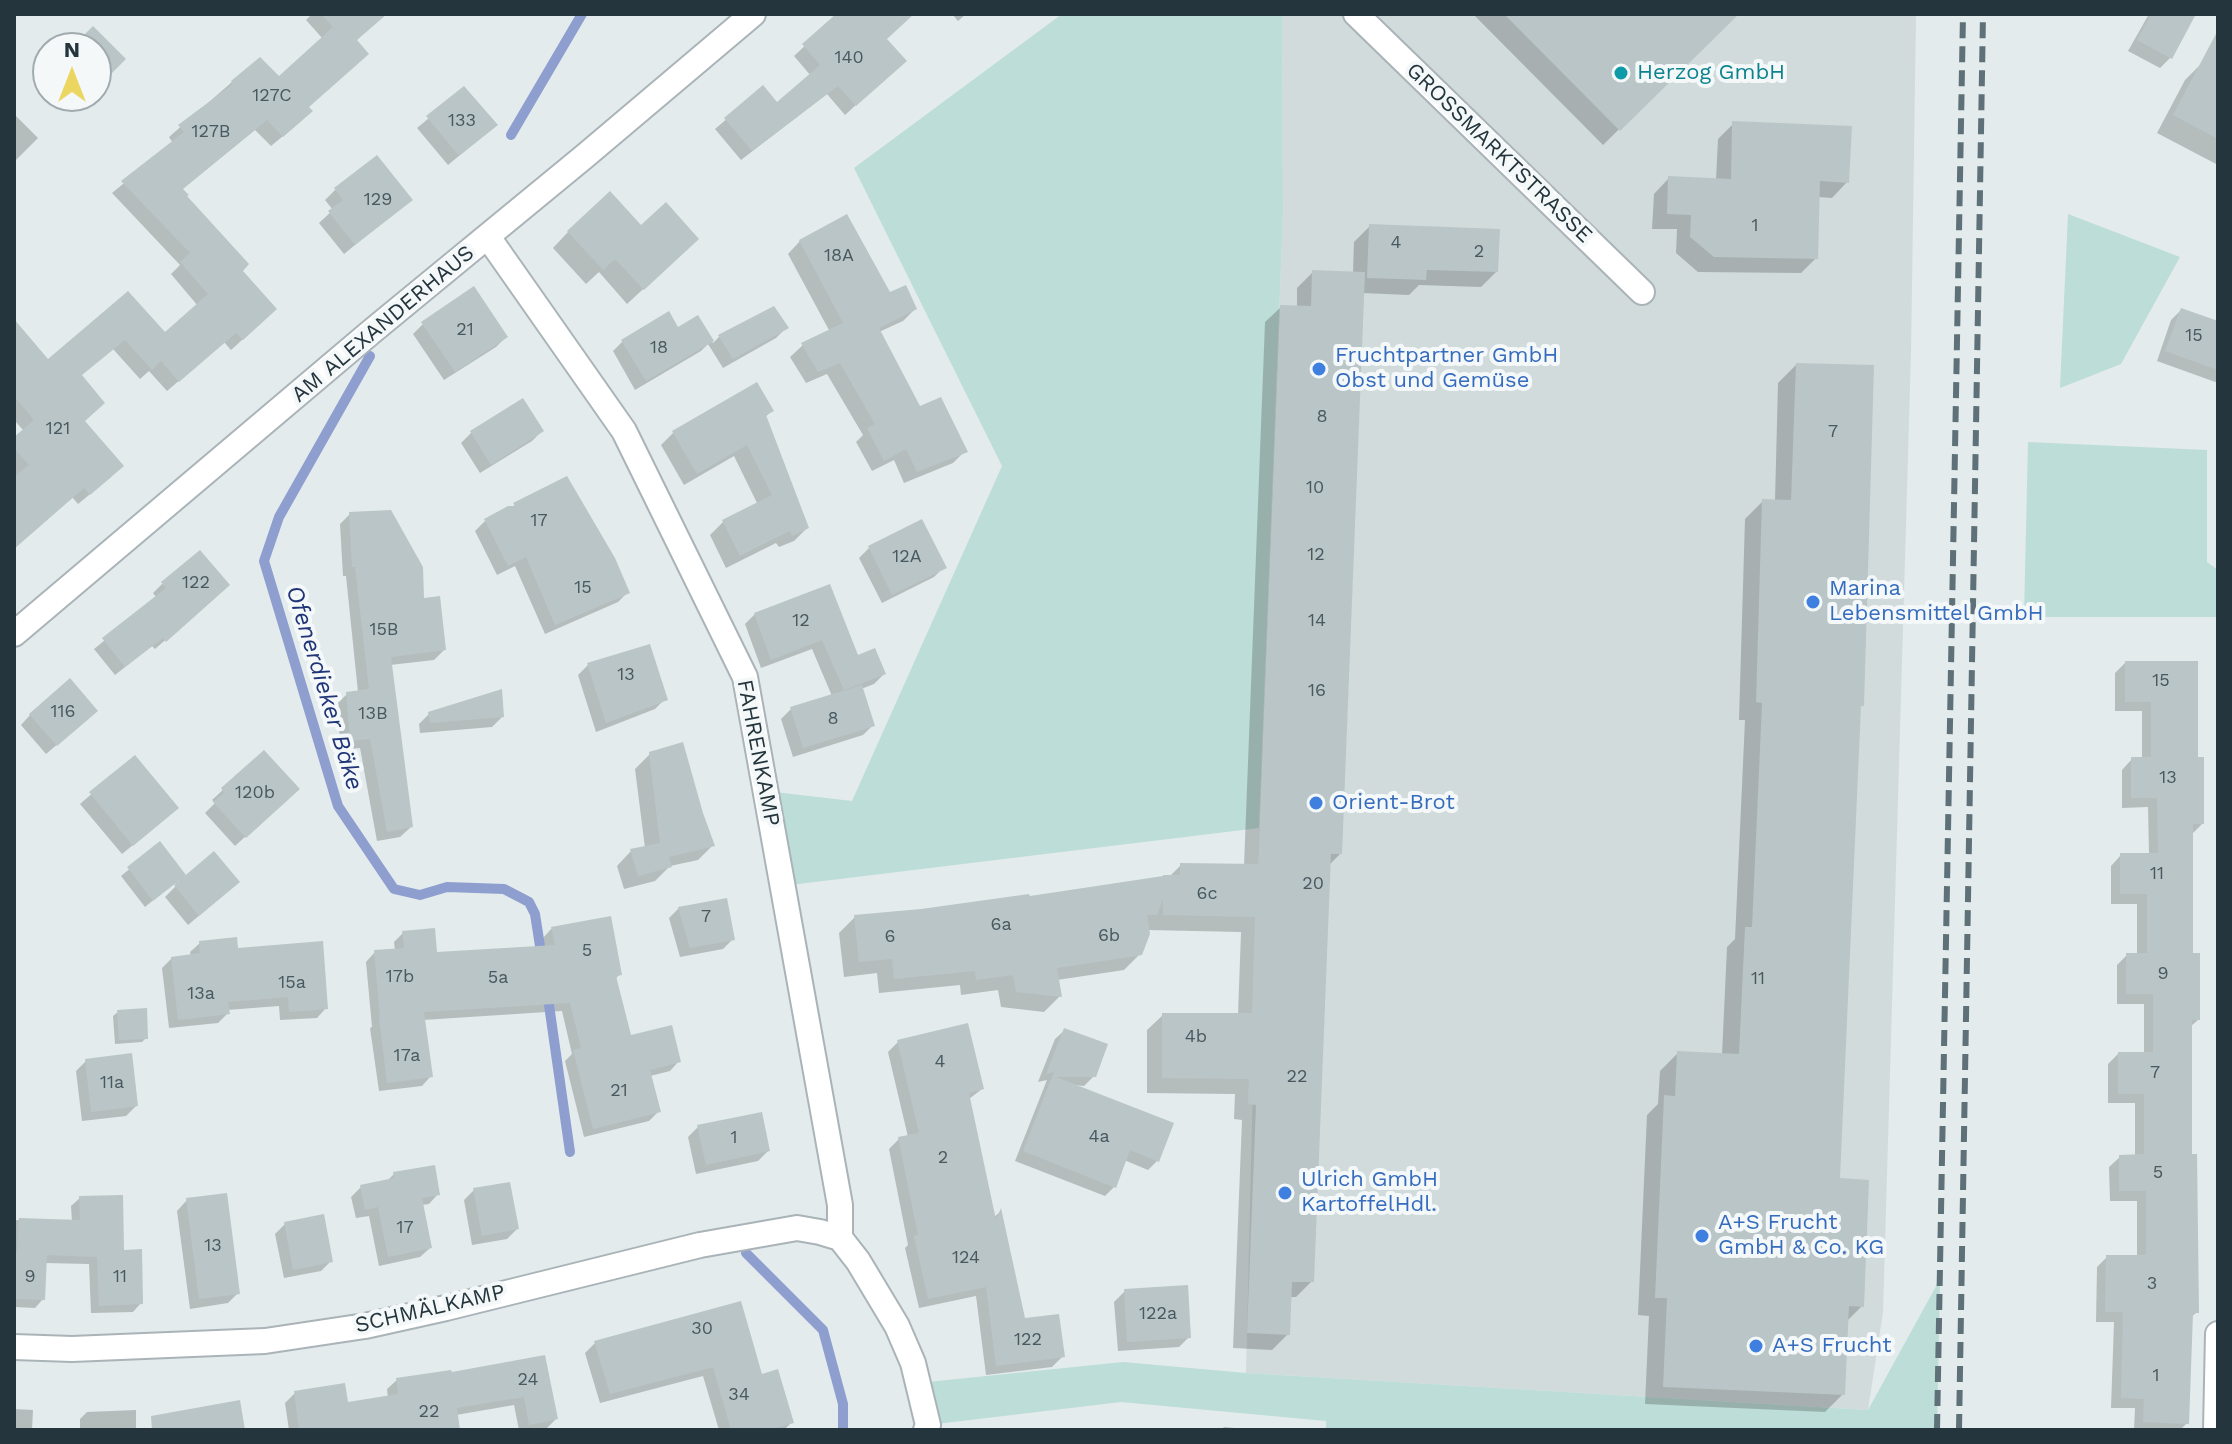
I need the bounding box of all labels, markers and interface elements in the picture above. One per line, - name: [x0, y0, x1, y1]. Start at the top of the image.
- north arrow: [32, 32, 112, 112]
- text: N: [64, 37, 80, 62]
- house number: 140: [834, 47, 864, 69]
- street label: GROSSMARKTSTRASSE: [1401, 57, 1597, 249]
- place label: Herzog GmbH: [1637, 60, 1785, 86]
- marker: Herzog GmbH: [1612, 64, 1630, 82]
- house number: 127C: [252, 85, 292, 107]
- house number: 133: [448, 110, 476, 132]
- house number: 127B: [191, 121, 231, 143]
- house number: 129: [364, 189, 392, 211]
- house number: 1: [1751, 215, 1759, 237]
- house number: 4: [1391, 232, 1401, 254]
- street label: AM ALEXANDERHAUS: [286, 240, 480, 408]
- house number: 2: [1474, 241, 1484, 263]
- house number: 18A: [824, 245, 854, 267]
- house number: 21: [456, 319, 474, 341]
- house number: 15: [2185, 325, 2203, 347]
- house number: 18: [650, 337, 668, 359]
- place label: Fruchtpartner GmbH Obst und Gemüse: [1335, 343, 1558, 394]
- marker: Fruchtpartner GmbH Obst und Gemüse: [1310, 360, 1328, 378]
- house number: 8: [1316, 406, 1328, 428]
- house number: 121: [46, 418, 70, 440]
- house number: 7: [1828, 421, 1838, 443]
- house number: 10: [1306, 477, 1324, 499]
- house number: 17: [530, 510, 548, 532]
- house number: 12: [1307, 544, 1325, 566]
- house number: 12A: [892, 546, 922, 568]
- house number: 122: [182, 572, 210, 594]
- place label: Marina Lebensmittel GmbH: [1829, 576, 2044, 628]
- house number: 15: [574, 577, 592, 599]
- water label: Ofenerdieker Bäke: [279, 582, 369, 794]
- marker: Marina Lebensmittel GmbH: [1804, 593, 1822, 611]
- house number: 12: [792, 610, 810, 632]
- house number: 14: [1308, 610, 1326, 632]
- house number: 15B: [369, 619, 399, 641]
- house number: 13: [617, 664, 635, 686]
- house number: 15: [2152, 670, 2170, 692]
- street label: FAHRENKAMP: [731, 678, 785, 828]
- house number: 16: [1308, 680, 1326, 702]
- house number: 116: [51, 701, 75, 723]
- house number: 13B: [358, 703, 388, 725]
- house number: 8: [827, 708, 839, 730]
- house number: 13: [2159, 767, 2177, 789]
- house number: 120b: [235, 782, 275, 804]
- place label: Orient-Brot: [1332, 790, 1455, 816]
- marker: Orient-Brot: [1307, 794, 1325, 812]
- house number: 11: [2150, 863, 2164, 885]
- house number: 20: [1302, 873, 1324, 895]
- house number: 6c: [1196, 883, 1218, 905]
- house number: 7: [701, 906, 711, 928]
- house number: 6a: [990, 914, 1012, 936]
- house number: 6b: [1098, 925, 1120, 947]
- house number: 6: [885, 926, 895, 948]
- house number: 5: [582, 940, 592, 962]
- house number: 9: [2157, 963, 2169, 985]
- house number: 17b: [386, 966, 414, 988]
- house number: 5a: [488, 967, 508, 989]
- house number: 11: [1751, 968, 1765, 990]
- house number: 15a: [278, 972, 306, 994]
- house number: 13a: [187, 983, 215, 1005]
- house number: 4b: [1185, 1026, 1207, 1048]
- house number: 17a: [394, 1045, 420, 1067]
- house number: 4: [935, 1051, 945, 1073]
- house number: 7: [2150, 1062, 2160, 1084]
- house number: 22: [1287, 1066, 1307, 1088]
- house number: 11a: [100, 1072, 124, 1094]
- house number: 21: [610, 1080, 628, 1102]
- house number: 4a: [1088, 1126, 1110, 1148]
- house number: 1: [730, 1127, 738, 1149]
- house number: 2: [938, 1147, 948, 1169]
- house number: 5: [2153, 1162, 2163, 1184]
- place label: Ulrich GmbH KartoffelHdl.: [1301, 1167, 1438, 1218]
- marker: Ulrich GmbH KartoffelHdl.: [1276, 1184, 1294, 1202]
- place label: A+S Frucht GmbH & Co. KG: [1718, 1210, 1884, 1262]
- house number: 17: [396, 1217, 414, 1239]
- marker: A+S Frucht GmbH & Co. KG: [1693, 1227, 1711, 1245]
- house number: 13: [204, 1235, 222, 1257]
- house number: 124: [952, 1247, 980, 1269]
- house number: 9: [24, 1266, 36, 1288]
- house number: 11: [113, 1266, 127, 1288]
- house number: 3: [2147, 1273, 2157, 1295]
- street label: SCHMÄLKAMP: [353, 1279, 507, 1339]
- house number: 122a: [1139, 1303, 1177, 1325]
- house number: 30: [691, 1318, 713, 1340]
- house number: 122: [1014, 1329, 1042, 1351]
- place label: A+S Frucht: [1772, 1333, 1891, 1359]
- marker: A+S Frucht: [1747, 1337, 1765, 1355]
- house number: 1: [2152, 1365, 2160, 1387]
- house number: 24: [518, 1369, 538, 1391]
- house number: 34: [728, 1384, 750, 1406]
- house number: 22: [419, 1401, 439, 1423]

